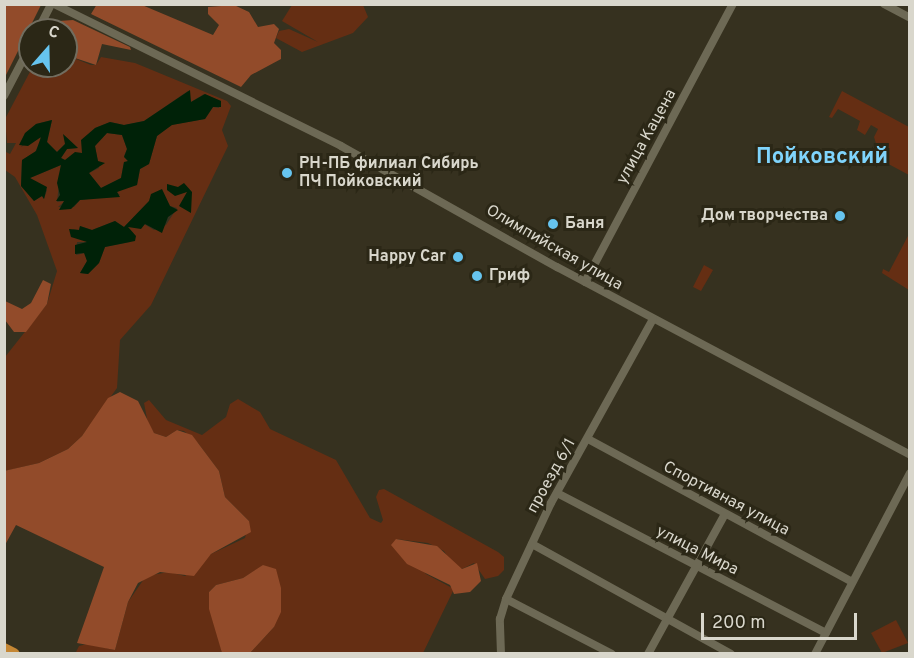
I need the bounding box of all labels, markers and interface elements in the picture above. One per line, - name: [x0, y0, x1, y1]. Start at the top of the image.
- north arrow: [18, 18, 78, 78]
- text: С: [45, 22, 62, 44]
- street label: улица Кацена: [613, 86, 681, 188]
- district label: Пойковский: [756, 145, 888, 171]
- place label: РН-ПБ филиал Сибирь ПЧ Пойковский: [299, 154, 479, 192]
- marker: РН-ПБ филиал Сибирь ПЧ Пойковский: [280, 166, 294, 180]
- street label: Олимпийская улица: [482, 201, 626, 295]
- place label: Дом творчества: [701, 206, 828, 226]
- marker: Дом творчества: [833, 209, 847, 223]
- place label: Баня: [565, 214, 605, 234]
- marker: Баня: [546, 217, 560, 231]
- place label: Happy Car: [368, 247, 446, 267]
- marker: Happy Car: [451, 250, 465, 264]
- place label: Гриф: [489, 266, 530, 286]
- marker: Гриф: [470, 269, 484, 283]
- street label: проезд 6/1: [524, 435, 580, 517]
- street label: Спортивная улица: [659, 458, 793, 540]
- street label: улица Мира: [653, 522, 741, 580]
- scale bar: [704, 601, 860, 639]
- text: 200 m: [712, 612, 765, 635]

